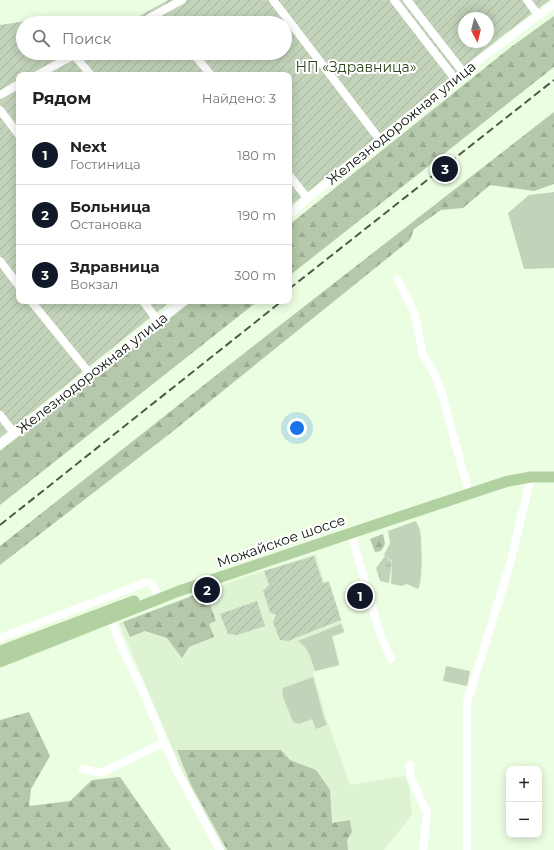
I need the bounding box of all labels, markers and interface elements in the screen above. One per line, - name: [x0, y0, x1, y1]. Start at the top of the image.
- north arrow: [458, 12, 494, 48]
- search box: [16, 16, 292, 60]
- icon: search: [30, 27, 52, 49]
- text: Поиск: [62, 29, 111, 48]
- street label: Железнодорожная улица: [323, 57, 479, 189]
- park label: НП «Здравница»: [296, 58, 416, 76]
- text: Рядом: [32, 88, 91, 108]
- text: Найдено: 3: [202, 90, 276, 106]
- text: Next: [70, 137, 107, 156]
- text: 1: [42, 147, 48, 163]
- text: 180 m: [237, 147, 276, 163]
- pin: 3: [432, 154, 458, 184]
- text: Гостиница: [70, 156, 141, 172]
- text: Больница: [70, 197, 151, 216]
- text: 2: [41, 207, 49, 223]
- text: 190 m: [238, 207, 276, 223]
- text: Остановка: [70, 216, 142, 232]
- text: Здравница: [70, 257, 160, 276]
- text: 3: [41, 267, 49, 283]
- text: 300 m: [234, 267, 276, 283]
- text: Вокзал: [70, 276, 118, 292]
- street label: Железнодорожная улица: [13, 308, 171, 438]
- your location: [287, 418, 307, 438]
- street label: Можайское шоссе: [215, 511, 347, 571]
- pin: 2: [194, 575, 220, 605]
- pin: 1: [347, 581, 373, 611]
- map controls: [506, 766, 542, 838]
- button: +: [506, 766, 542, 802]
- button: −: [506, 802, 542, 838]

